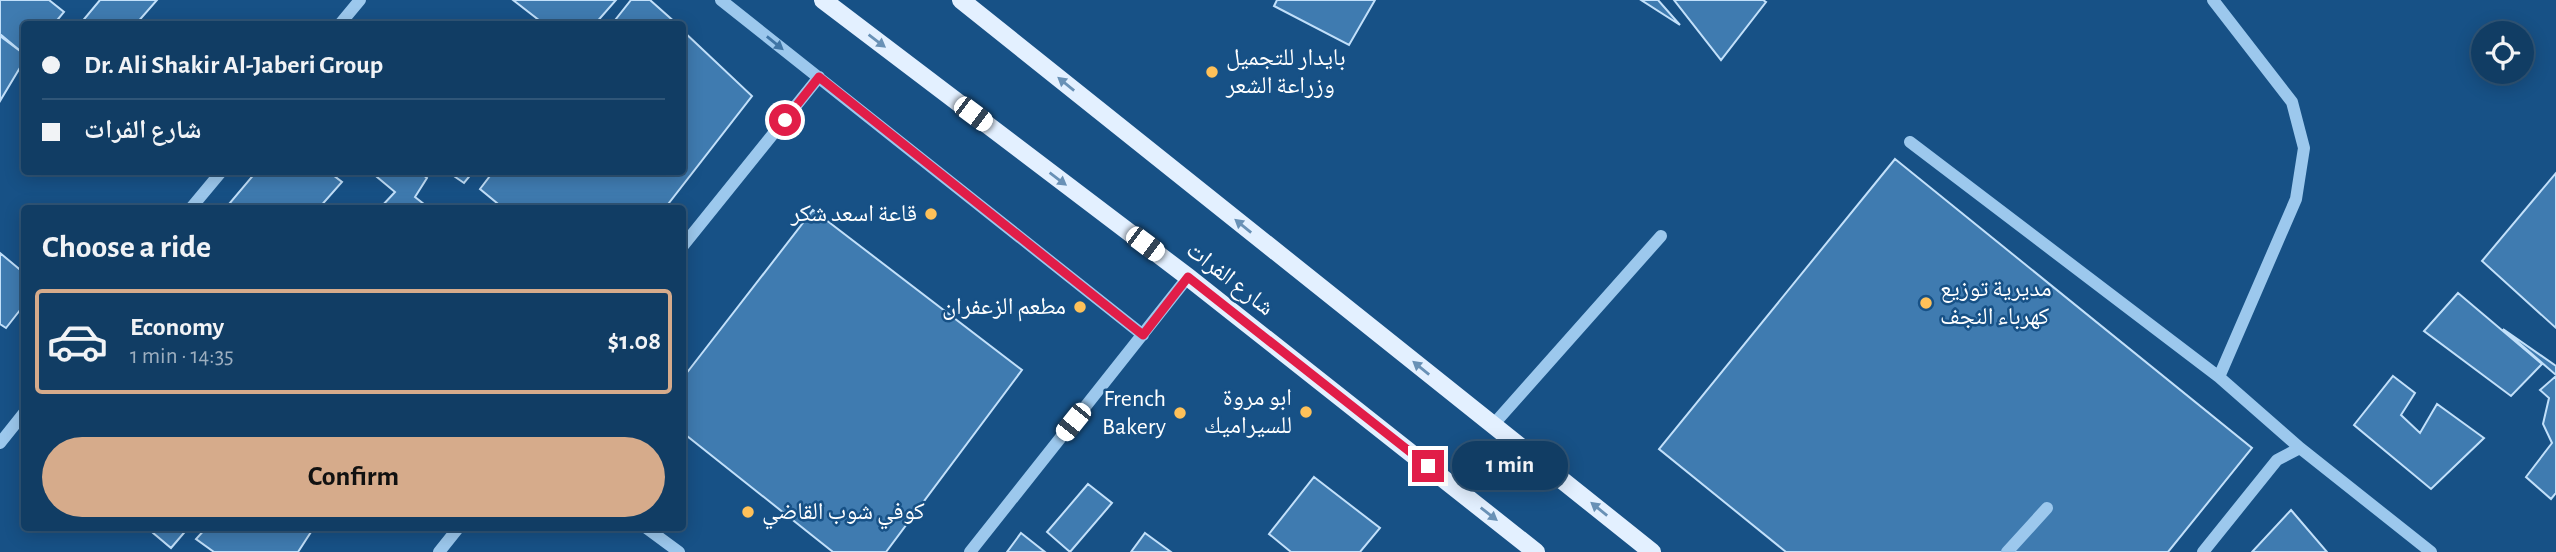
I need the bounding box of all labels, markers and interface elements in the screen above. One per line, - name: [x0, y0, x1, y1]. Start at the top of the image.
- map controls: [2471, 21, 2534, 84]
- button: locate: [2471, 21, 2534, 84]
- one-way arrow: [868, 34, 886, 48]
- one-way arrow: [765, 35, 783, 50]
- place label: بايدار للتجميل وزراعة الشعر: [1225, 46, 1346, 98]
- text: Dr. Ali Shakir Al-Jaberi Group: [84, 52, 383, 78]
- marker: بايدار للتجميل وزراعة الشعر: [1204, 64, 1220, 80]
- one-way arrow: [1057, 76, 1075, 91]
- car: [950, 93, 997, 135]
- route start: [769, 104, 801, 136]
- text: شارع الفرات: [84, 117, 201, 143]
- one-way arrow: [1049, 171, 1067, 186]
- place label: قاعة اسعد شكر: [790, 202, 917, 226]
- marker: قاعة اسعد شكر: [923, 206, 939, 222]
- one-way arrow: [1235, 218, 1253, 233]
- car: [1122, 223, 1169, 265]
- text: Choose a ride: [42, 231, 211, 263]
- street label: شارع الفرات: [1181, 238, 1278, 322]
- place label: مديرية توزيع كهرباء النجف: [1940, 277, 2052, 330]
- place label: مطعم الزعفران: [942, 295, 1066, 322]
- marker: مديرية توزيع كهرباء النجف: [1918, 295, 1934, 311]
- marker: مطعم الزعفران: [1072, 299, 1088, 315]
- icon: car: [46, 310, 109, 373]
- text: Economy: [130, 314, 224, 340]
- text: $1.08: [608, 328, 661, 354]
- text: 1 min · 14:35: [130, 345, 234, 368]
- one-way arrow: [1413, 360, 1431, 375]
- place label: ابو مروة للسيراميك: [1204, 386, 1292, 438]
- place label: French Bakery: [1102, 387, 1166, 439]
- car: [1052, 399, 1095, 445]
- marker: ابو مروة للسيراميك: [1298, 404, 1314, 420]
- marker: French Bakery: [1172, 405, 1188, 421]
- button: Confirm: [42, 437, 665, 517]
- callout: 1 min: [1452, 442, 1568, 490]
- route end: [1412, 450, 1444, 482]
- text: 1 min: [1486, 454, 1534, 477]
- place label: كوفي شوب القاضي: [762, 500, 925, 530]
- one-way arrow: [1590, 503, 1608, 517]
- marker: كوفي شوب القاضي: [740, 504, 756, 520]
- one-way arrow: [1479, 507, 1497, 522]

